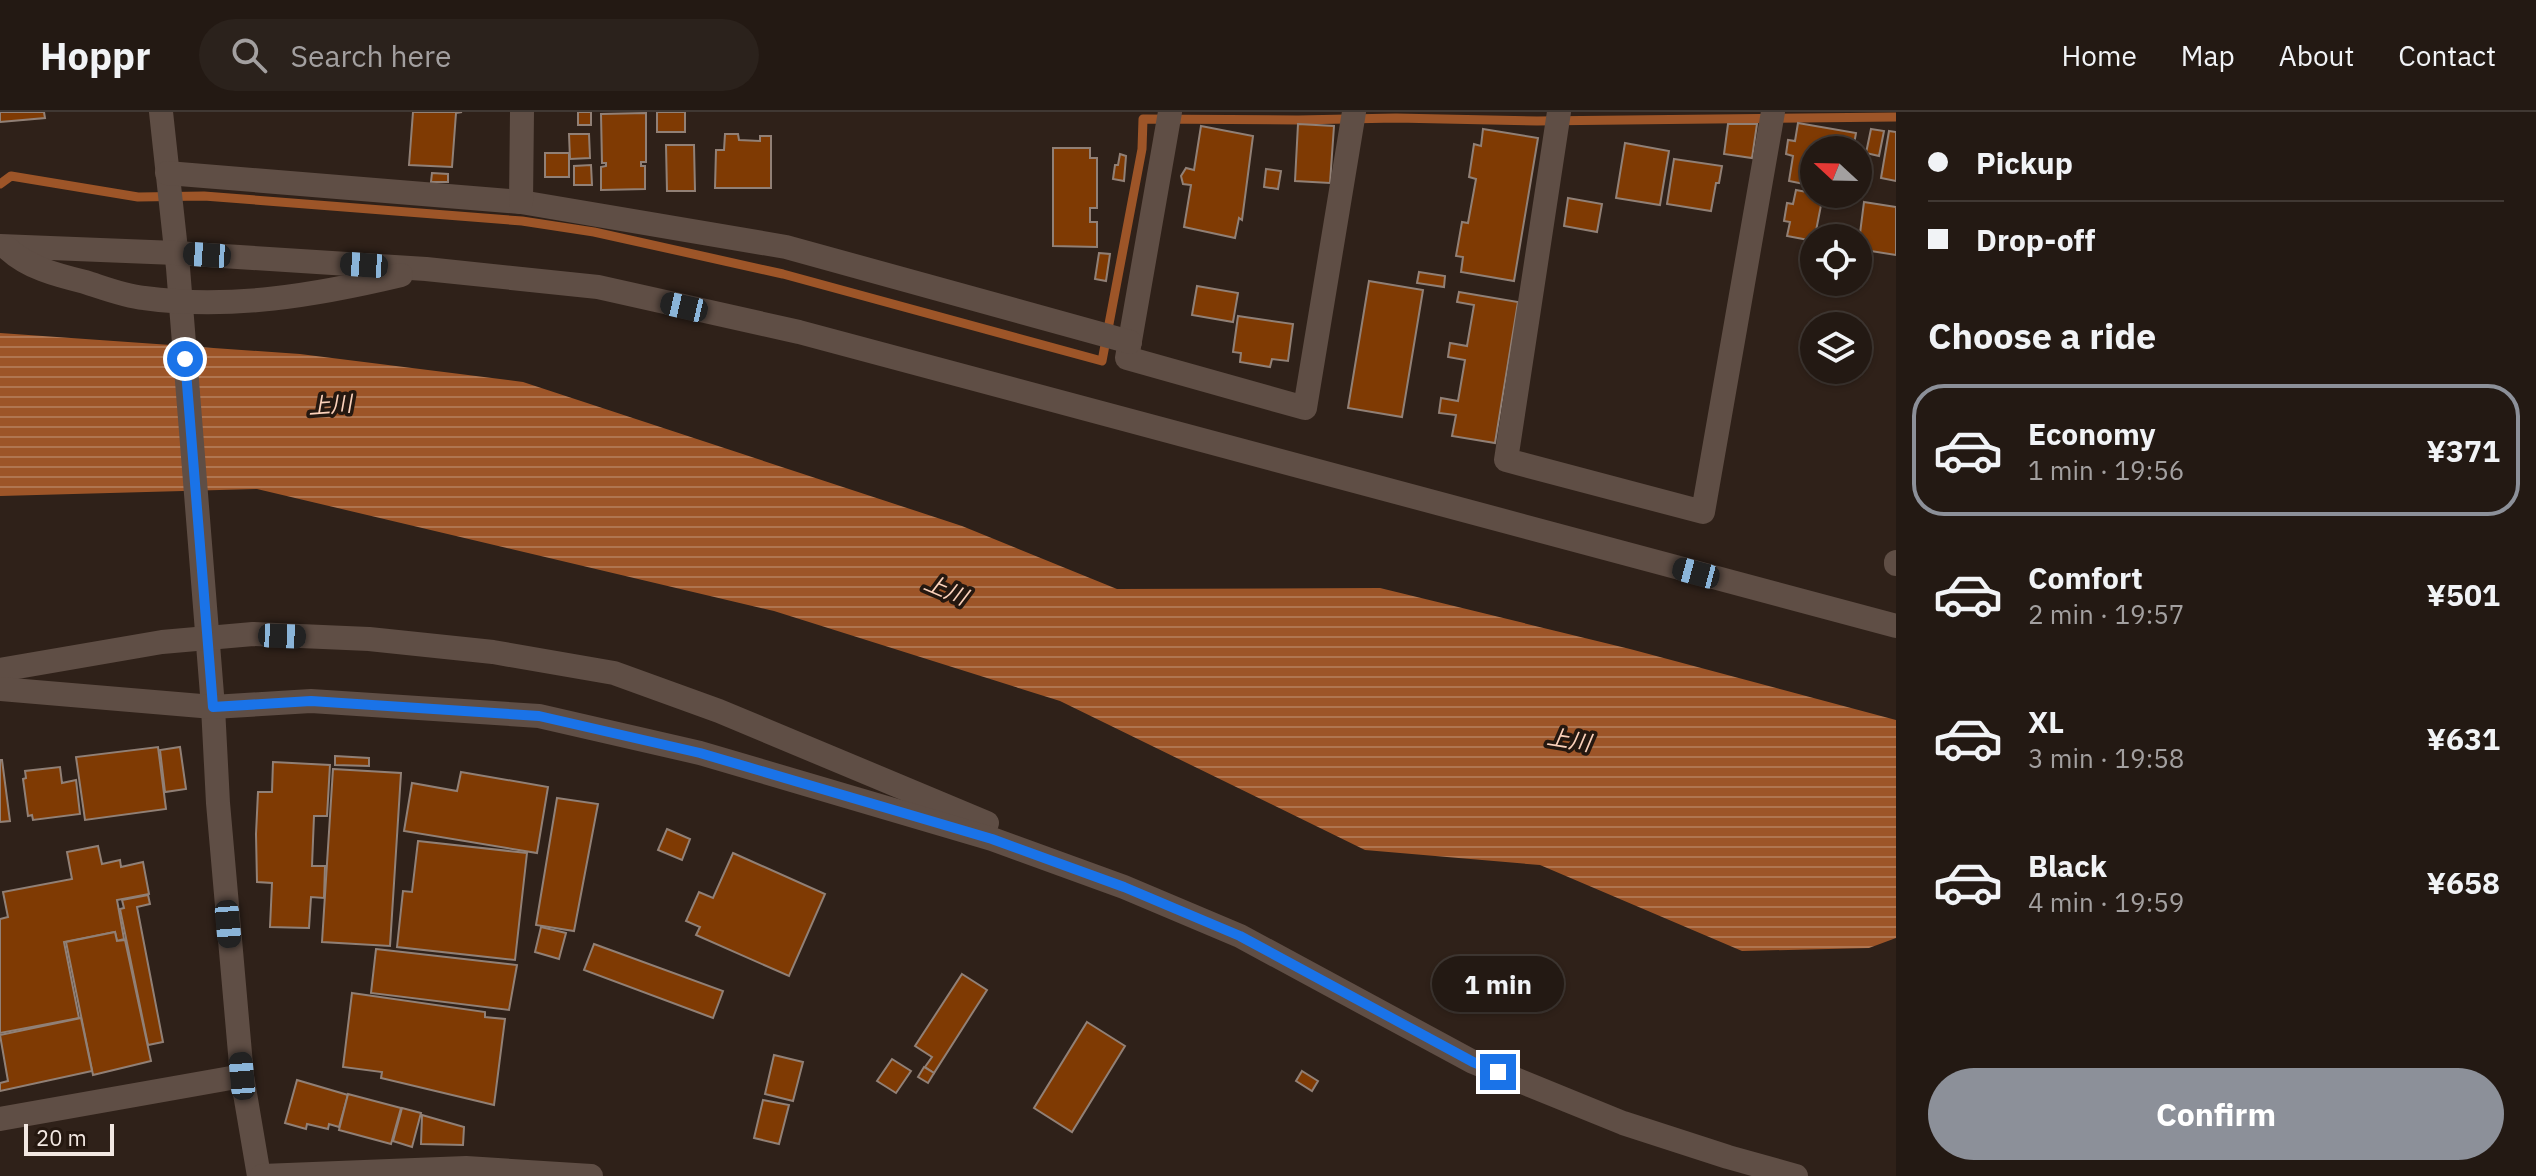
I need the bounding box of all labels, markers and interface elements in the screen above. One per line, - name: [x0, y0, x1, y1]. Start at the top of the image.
- search box: [199, 19, 759, 91]
- text: Hoppr: [40, 31, 151, 80]
- icon: search: [227, 33, 271, 77]
- text: Search here: [291, 36, 451, 75]
- text: Home: [2061, 37, 2137, 74]
- text: Map: [2181, 37, 2235, 74]
- text: About: [2279, 37, 2354, 74]
- text: Contact: [2398, 37, 2496, 74]
- north arrow: [1800, 136, 1872, 208]
- map controls: [1800, 136, 1872, 384]
- text: Pickup: [1976, 143, 2073, 182]
- text: Drop-off: [1976, 220, 2095, 259]
- button: locate: [1800, 224, 1872, 296]
- car: [182, 241, 232, 269]
- car: [339, 251, 389, 279]
- car: [658, 290, 710, 324]
- button: layers: [1800, 312, 1872, 384]
- text: Choose a ride: [1928, 312, 2156, 359]
- route start: [167, 341, 203, 377]
- water label: 上川: [307, 388, 355, 420]
- icon: car: [1932, 414, 2004, 486]
- text: Economy: [2028, 414, 2156, 453]
- text: ¥371: [2427, 431, 2500, 470]
- text: 1 min · 19:56: [2028, 453, 2184, 487]
- car: [1670, 555, 1722, 591]
- icon: car: [1932, 558, 2004, 630]
- text: Comfort: [2028, 558, 2143, 597]
- water label: 上川: [920, 567, 974, 612]
- text: ¥501: [2427, 575, 2500, 614]
- text: 2 min · 19:57: [2028, 597, 2184, 631]
- car: [258, 623, 306, 649]
- icon: car: [1932, 702, 2004, 774]
- text: XL: [2028, 702, 2064, 741]
- text: ¥631: [2427, 719, 2500, 758]
- water label: 上川: [1545, 721, 1595, 757]
- text: 3 min · 19:58: [2028, 741, 2184, 775]
- icon: car: [1932, 846, 2004, 918]
- text: Black: [2028, 846, 2107, 885]
- text: ¥658: [2427, 863, 2500, 902]
- text: 4 min · 19:59: [2028, 885, 2184, 919]
- car: [214, 899, 242, 949]
- callout: 1 min: [1432, 956, 1564, 1012]
- text: 1 min: [1464, 967, 1532, 1001]
- car: [228, 1051, 256, 1101]
- route end: [1480, 1054, 1516, 1090]
- button: Confirm: [1928, 1068, 2504, 1160]
- scale bar: [24, 1120, 114, 1156]
- text: 20 m: [36, 1123, 87, 1152]

